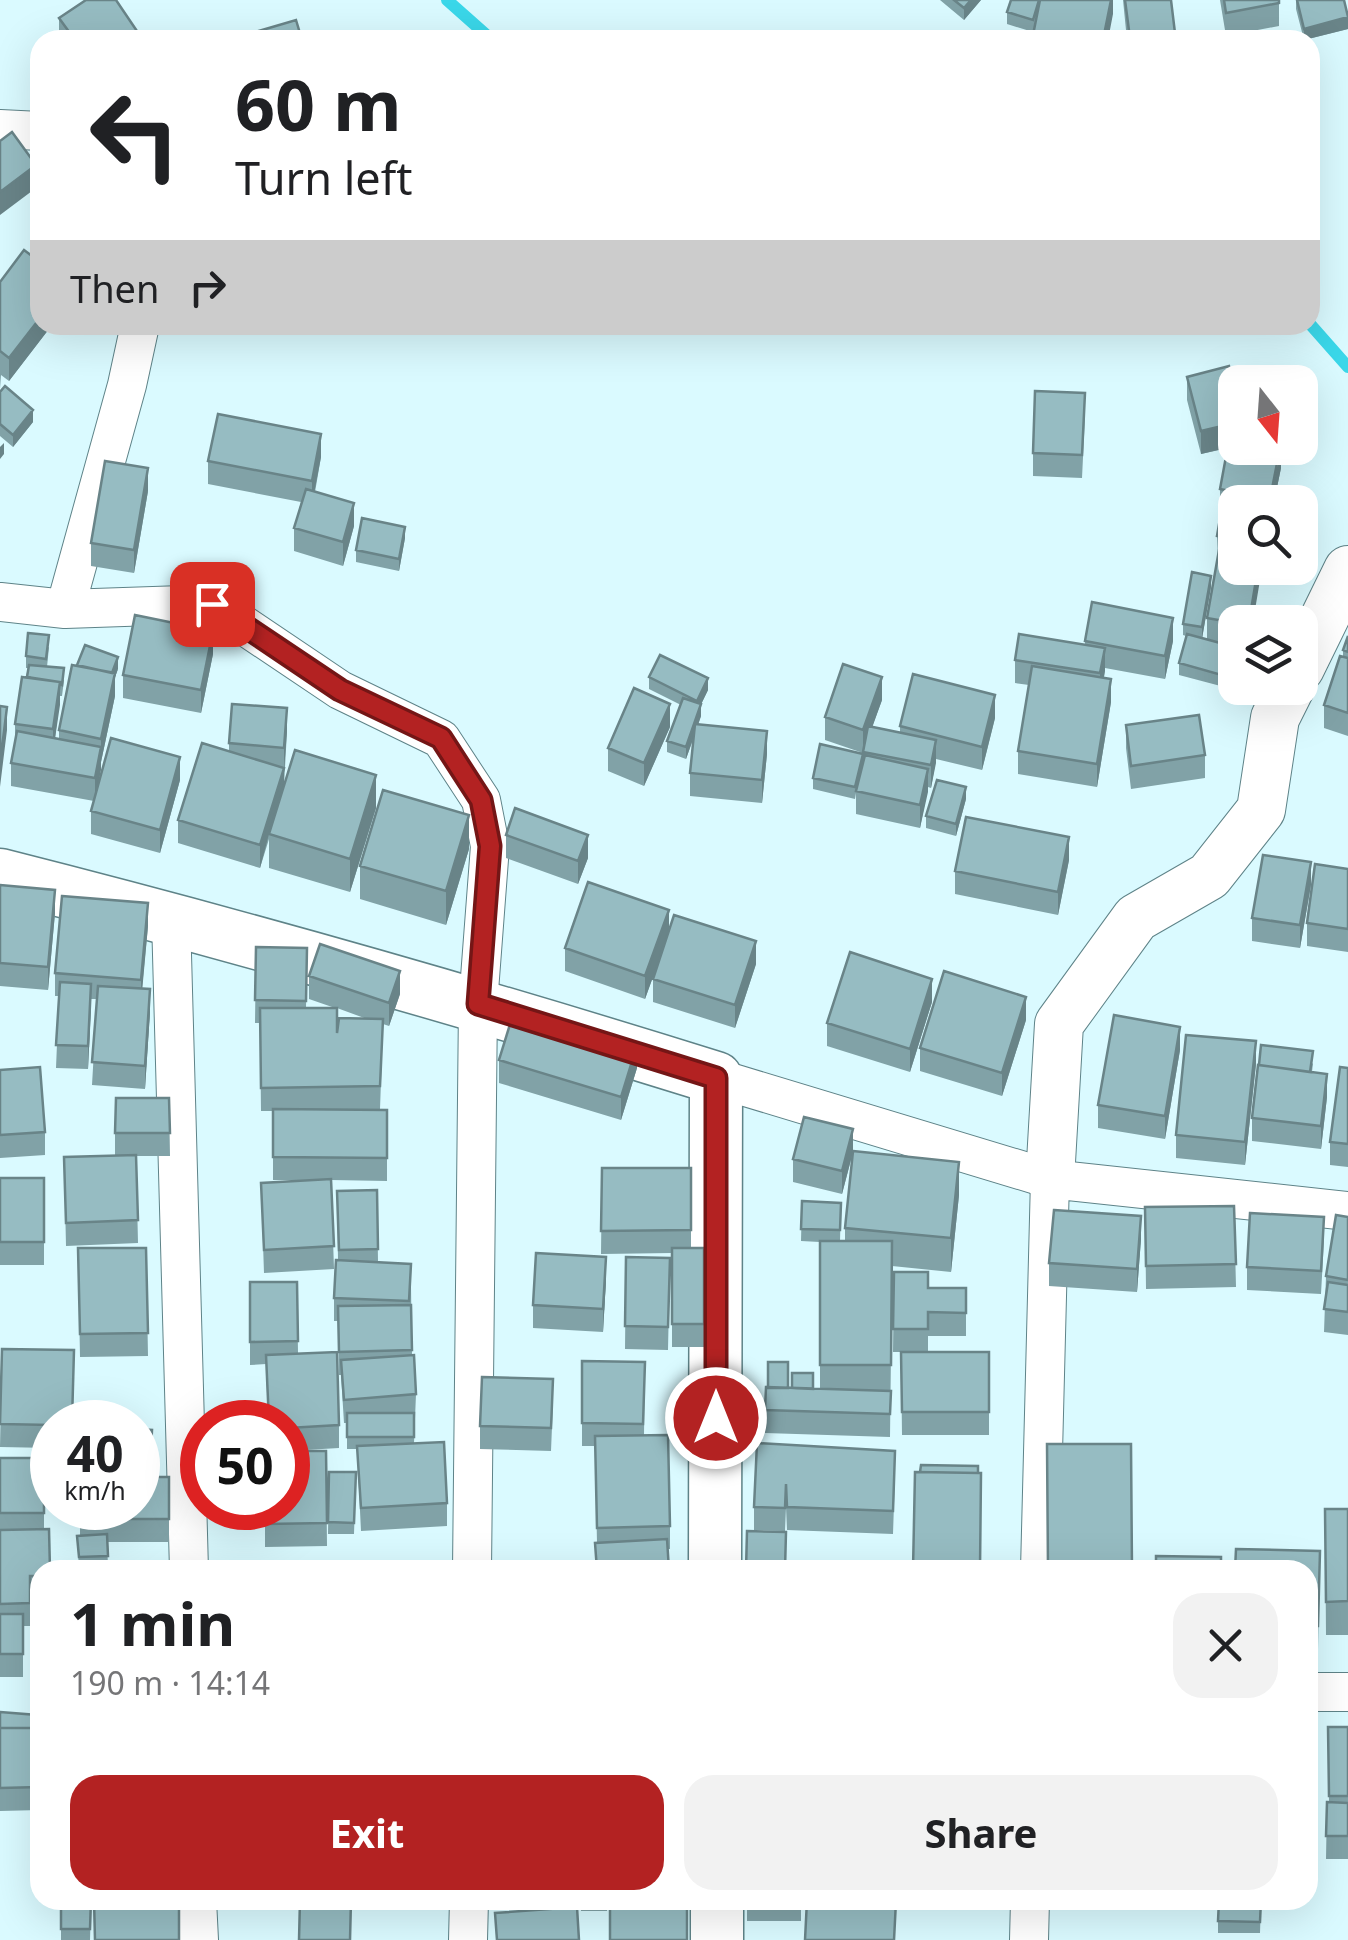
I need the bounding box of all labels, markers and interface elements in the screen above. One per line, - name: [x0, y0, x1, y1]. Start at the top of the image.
- text: 60 m: [235, 56, 402, 152]
- icon: left: [70, 70, 200, 200]
- text: Turn left: [235, 147, 412, 208]
- icon: right: [180, 260, 235, 315]
- text: Then: [70, 262, 160, 314]
- north arrow: [1218, 365, 1318, 465]
- map controls: [1218, 365, 1318, 705]
- button: search: [1218, 485, 1318, 585]
- pin: [170, 562, 255, 647]
- icon: arrive: [185, 577, 240, 632]
- button: layers: [1218, 605, 1318, 705]
- position arrow: [664, 1366, 768, 1470]
- speed limit sign: 50: [180, 1400, 310, 1530]
- text: 40: [66, 1419, 124, 1487]
- text: km/h: [64, 1473, 126, 1507]
- text: 1 min: [70, 1582, 235, 1664]
- button: close: [1173, 1593, 1278, 1698]
- text: 190 m · 14:14: [70, 1661, 270, 1704]
- button: Exit: [70, 1775, 664, 1890]
- button: Share: [684, 1775, 1278, 1890]

